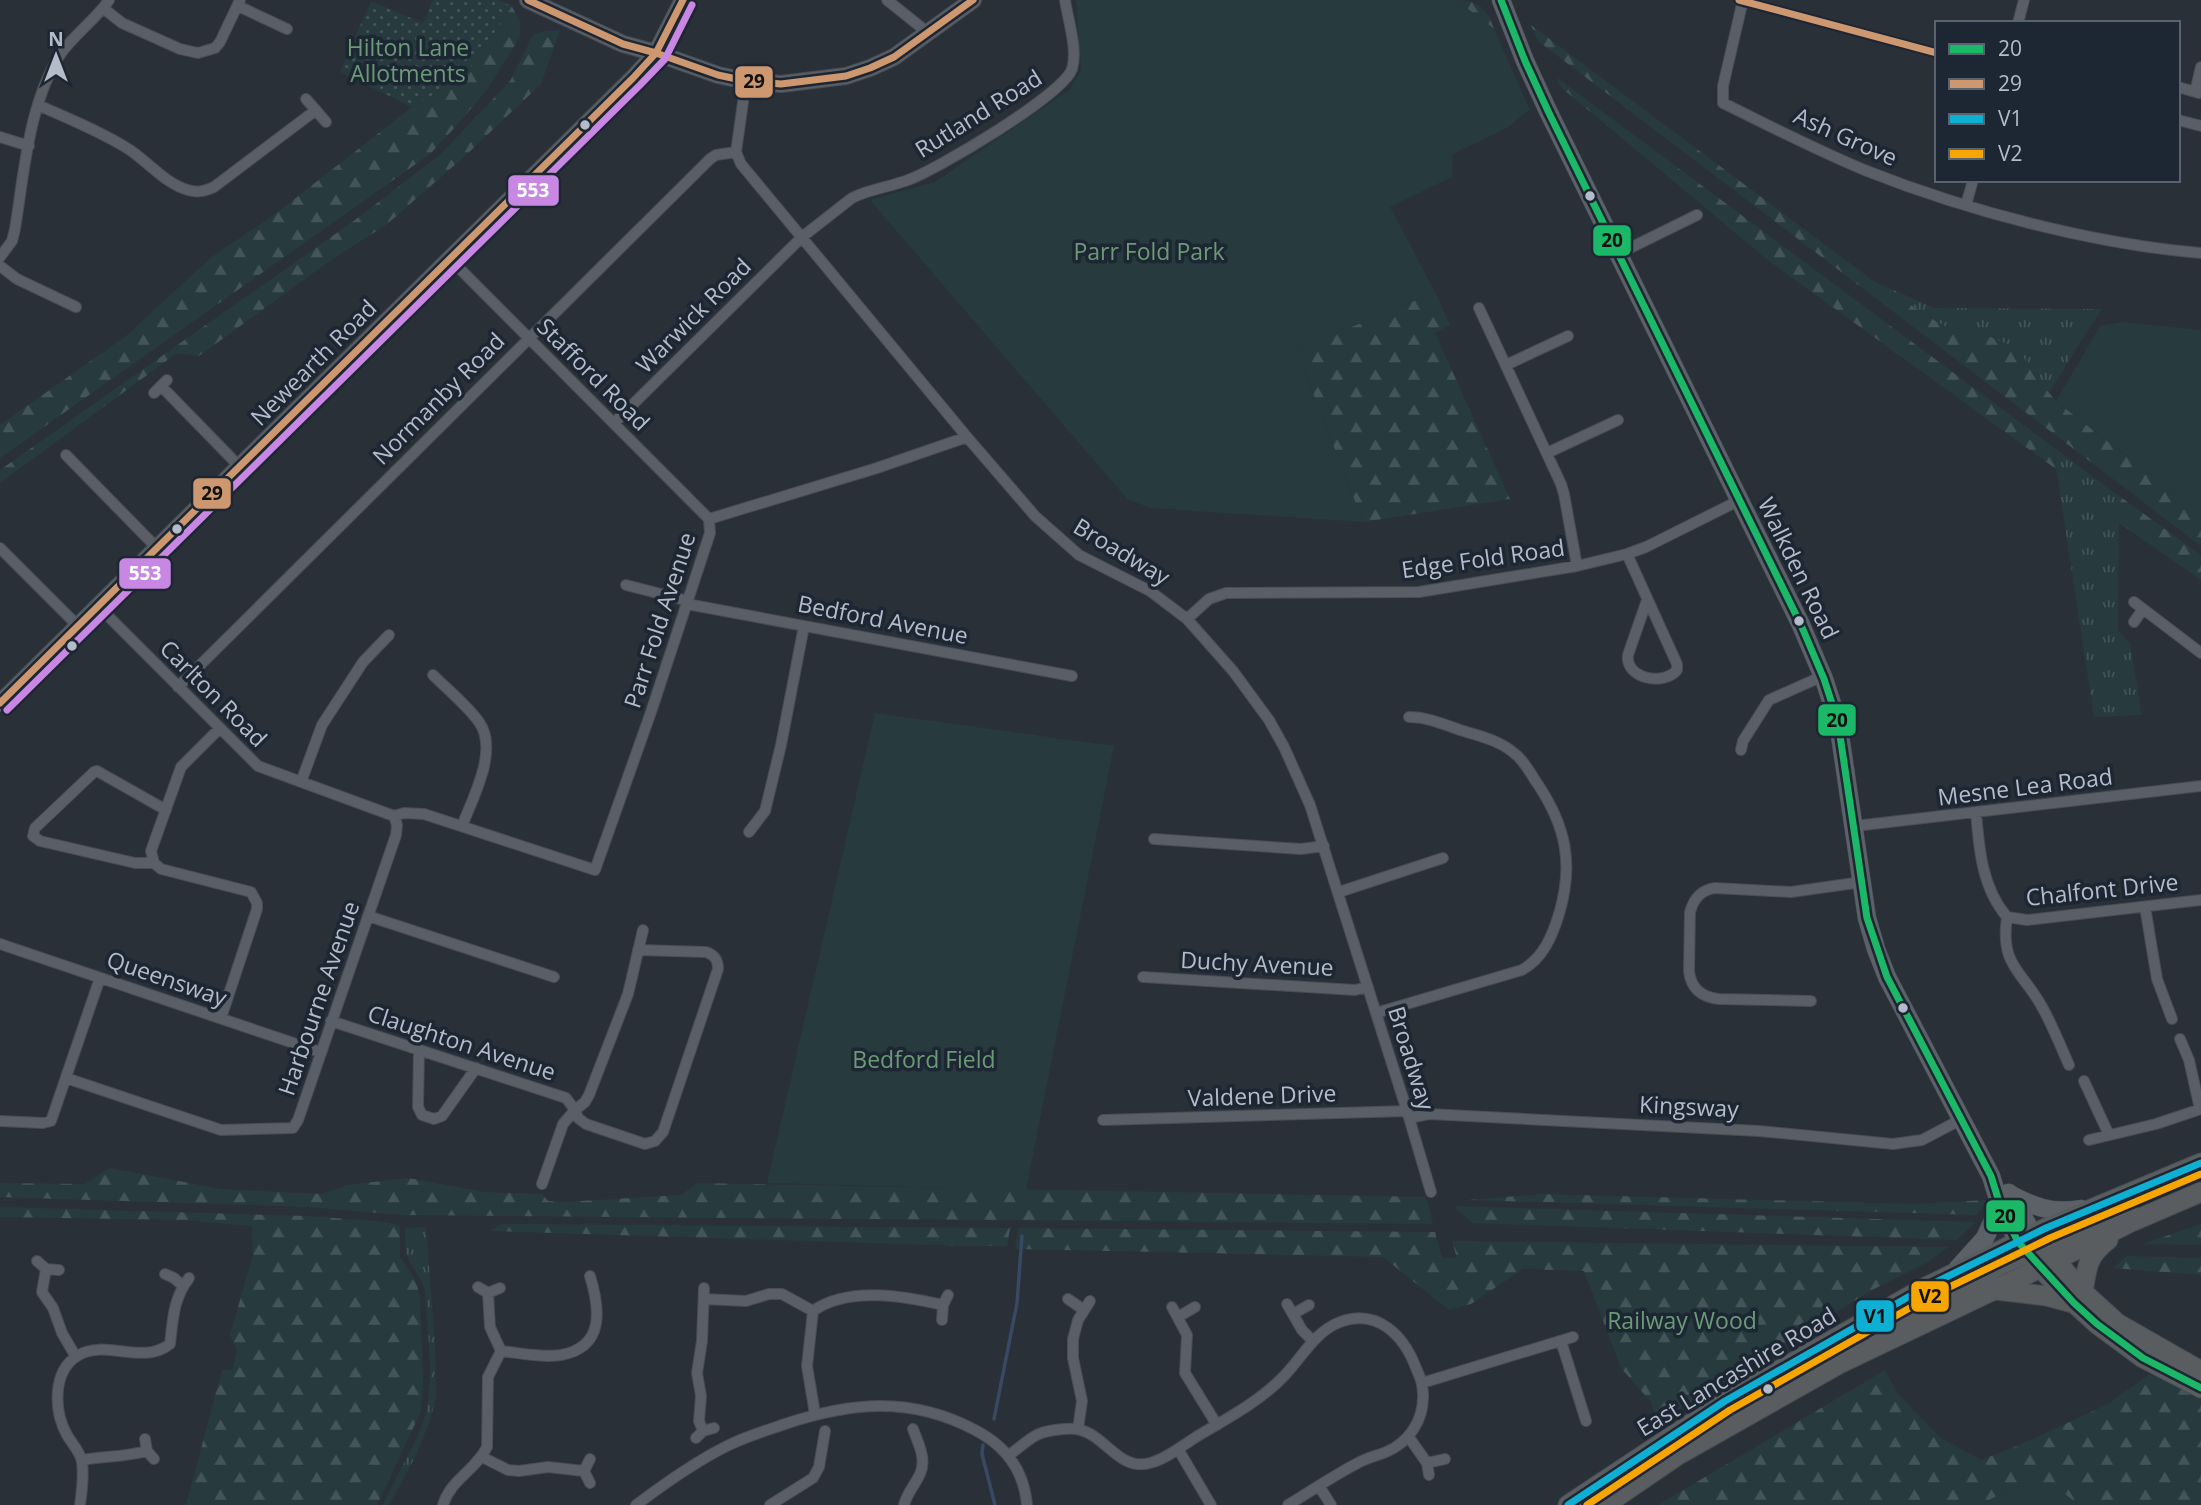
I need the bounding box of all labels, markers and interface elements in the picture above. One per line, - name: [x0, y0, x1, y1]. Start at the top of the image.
- north arrow: [21, 21, 91, 91]
- legend: [1935, 21, 2180, 182]
- text: N: [48, 26, 64, 52]
- park label: Hilton Lane Allotments: [347, 31, 469, 89]
- text: 20: [1998, 34, 2022, 62]
- street label: Rutland Road: [908, 61, 1048, 165]
- line badge: 29: [734, 65, 774, 99]
- text: 29: [743, 68, 765, 94]
- text: 29: [1998, 69, 2022, 97]
- street label: Ash Grove: [1789, 99, 1903, 173]
- text: V1: [1998, 104, 2023, 132]
- unlabelled marker: [578, 118, 592, 132]
- text: V2: [1998, 139, 2023, 167]
- line badge: 553: [507, 174, 560, 207]
- text: 553: [517, 177, 549, 203]
- unlabelled marker: [1583, 189, 1597, 203]
- line badge: 20: [1592, 224, 1632, 257]
- text: 20: [1601, 227, 1623, 253]
- park label: Parr Fold Park: [1073, 235, 1225, 267]
- street label: Warwick Road: [628, 250, 758, 380]
- street label: Newearth Road: [243, 292, 383, 432]
- street label: Stafford Road: [531, 311, 657, 437]
- street label: Normanby Road: [365, 325, 511, 471]
- line badge: 29: [192, 477, 232, 510]
- text: 29: [201, 480, 223, 506]
- street label: Walkden Road: [1751, 492, 1847, 644]
- street label: Broadway: [1068, 510, 1177, 593]
- unlabelled marker: [170, 522, 184, 536]
- street label: Parr Fold Avenue: [616, 528, 702, 712]
- street label: Edge Fold Road: [1399, 531, 1567, 585]
- line badge: 553: [118, 557, 172, 590]
- text: 553: [129, 560, 161, 586]
- street label: Bedford Avenue: [795, 587, 971, 651]
- unlabelled marker: [1792, 614, 1806, 628]
- street label: Carlton Road: [153, 632, 275, 754]
- unlabelled marker: [65, 639, 79, 653]
- line badge: 20: [1817, 703, 1857, 737]
- text: 20: [1826, 707, 1848, 733]
- street label: Mesne Lea Road: [1936, 759, 2114, 813]
- street label: Chalfont Drive: [2024, 865, 2180, 913]
- street label: Harbourne Avenue: [270, 897, 366, 1099]
- street label: Queensway: [103, 943, 232, 1014]
- street label: Duchy Avenue: [1180, 943, 1334, 983]
- street label: Claughton Avenue: [364, 997, 560, 1087]
- unlabelled marker: [1896, 1001, 1910, 1015]
- street label: Broadway: [1381, 1002, 1443, 1114]
- park label: Bedford Field: [852, 1043, 996, 1075]
- street label: Valdene Drive: [1187, 1076, 1337, 1114]
- street label: Kingsway: [1638, 1087, 1740, 1125]
- line badge: 20: [1985, 1199, 2026, 1233]
- text: 20: [1994, 1203, 2016, 1229]
- line badge: V2: [1910, 1280, 1950, 1313]
- text: V2: [1918, 1283, 1942, 1309]
- street label: East Lancashire Road: [1630, 1299, 1842, 1443]
- line badge: V1: [1855, 1299, 1895, 1333]
- text: V1: [1863, 1303, 1887, 1329]
- park label: Railway Wood: [1607, 1304, 1757, 1336]
- unlabelled marker: [1761, 1382, 1775, 1396]

